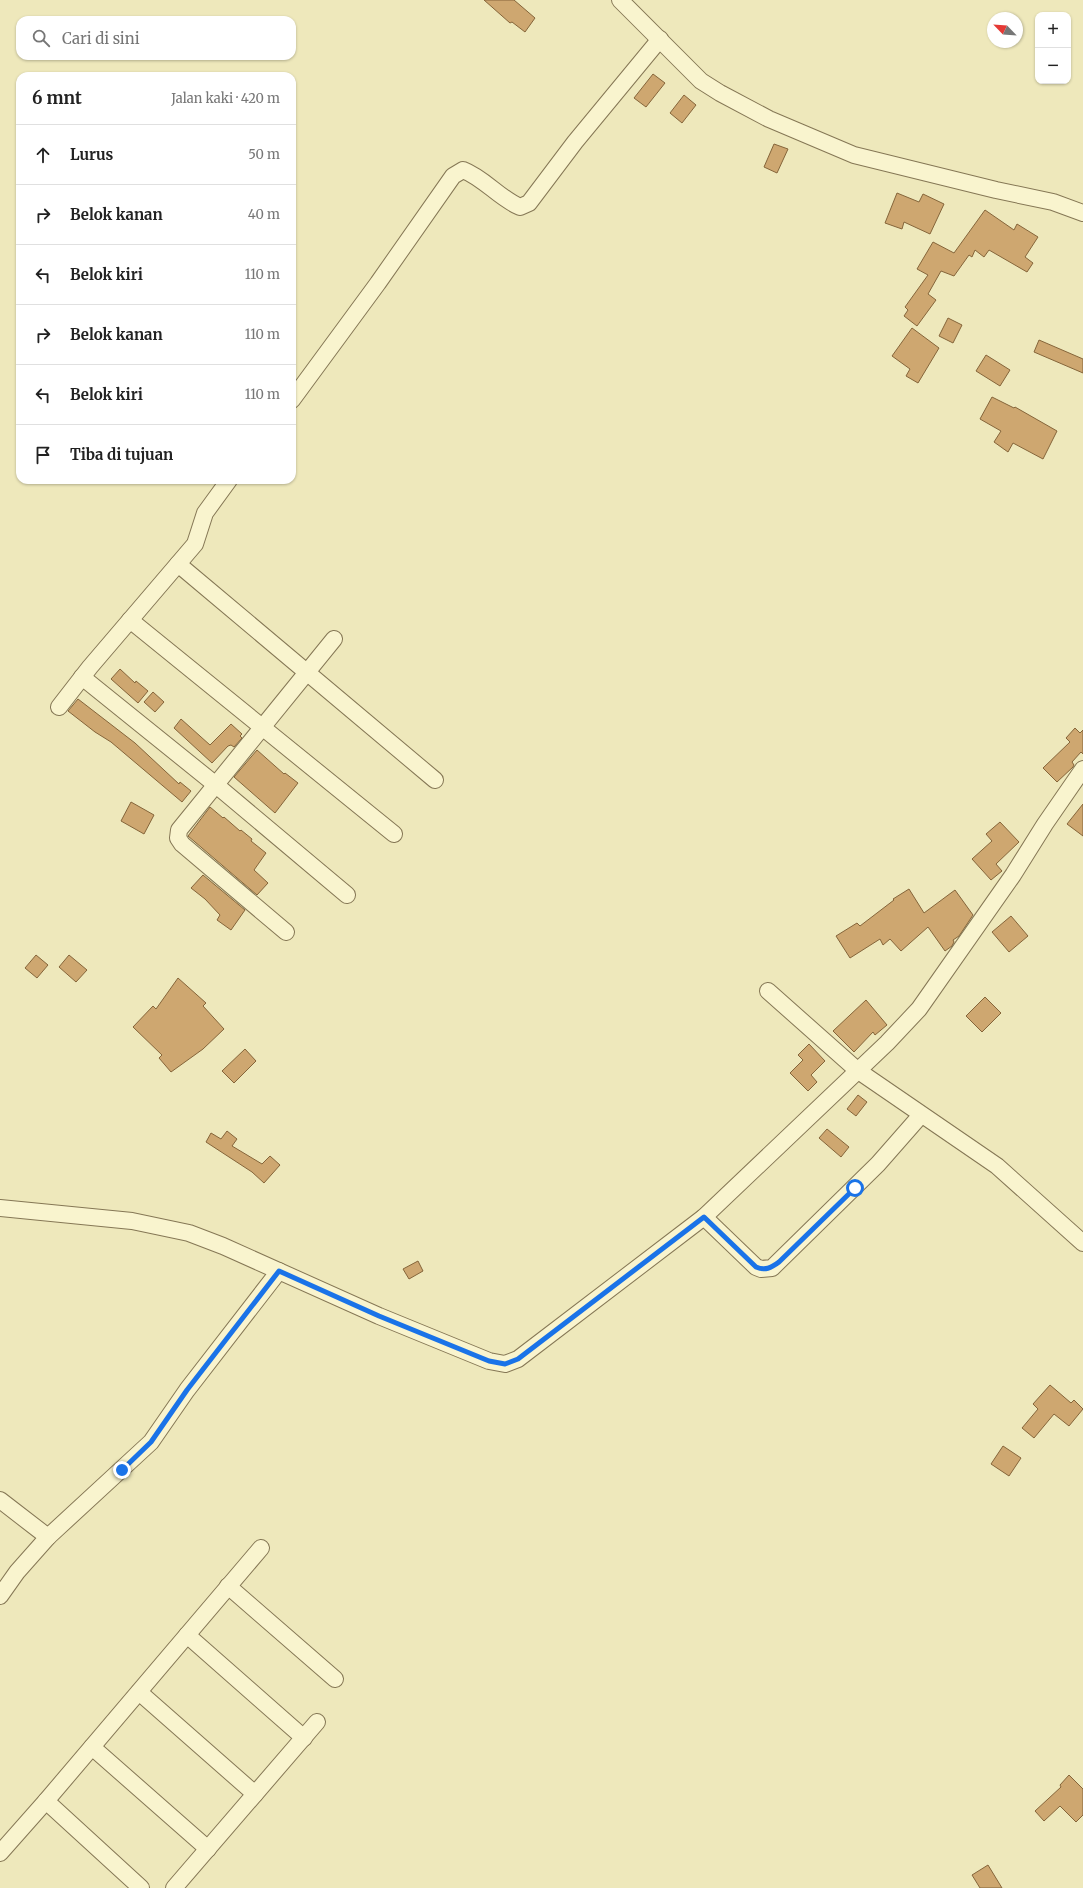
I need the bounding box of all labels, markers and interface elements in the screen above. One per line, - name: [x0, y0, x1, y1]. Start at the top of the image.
- north arrow: [987, 12, 1023, 48]
- map controls: [1035, 12, 1071, 84]
- button: +: [1035, 12, 1071, 48]
- search box: [16, 16, 296, 60]
- icon: search: [30, 27, 52, 49]
- text: Cari di sini: [62, 29, 140, 48]
- button: −: [1035, 48, 1071, 84]
- text: 6 mnt: [32, 87, 82, 109]
- text: Jalan kaki · 420 m: [171, 90, 280, 107]
- icon: ahead: [32, 144, 54, 166]
- text: Lurus: [70, 145, 113, 164]
- text: 50 m: [248, 146, 280, 163]
- icon: right: [32, 204, 54, 226]
- text: Belok kanan: [70, 205, 163, 224]
- text: 40 m: [248, 206, 280, 223]
- icon: left: [32, 264, 54, 286]
- text: Belok kiri: [70, 265, 143, 284]
- text: 110 m: [245, 266, 280, 283]
- icon: right: [32, 324, 54, 346]
- text: Belok kanan: [70, 325, 163, 344]
- text: 110 m: [245, 326, 280, 343]
- icon: left: [32, 384, 54, 406]
- text: Belok kiri: [70, 385, 143, 404]
- text: 110 m: [245, 386, 280, 403]
- icon: arrive: [32, 444, 54, 466]
- text: Tiba di tujuan: [70, 445, 173, 464]
- route start: [846, 1179, 864, 1197]
- route end: [113, 1461, 131, 1479]

